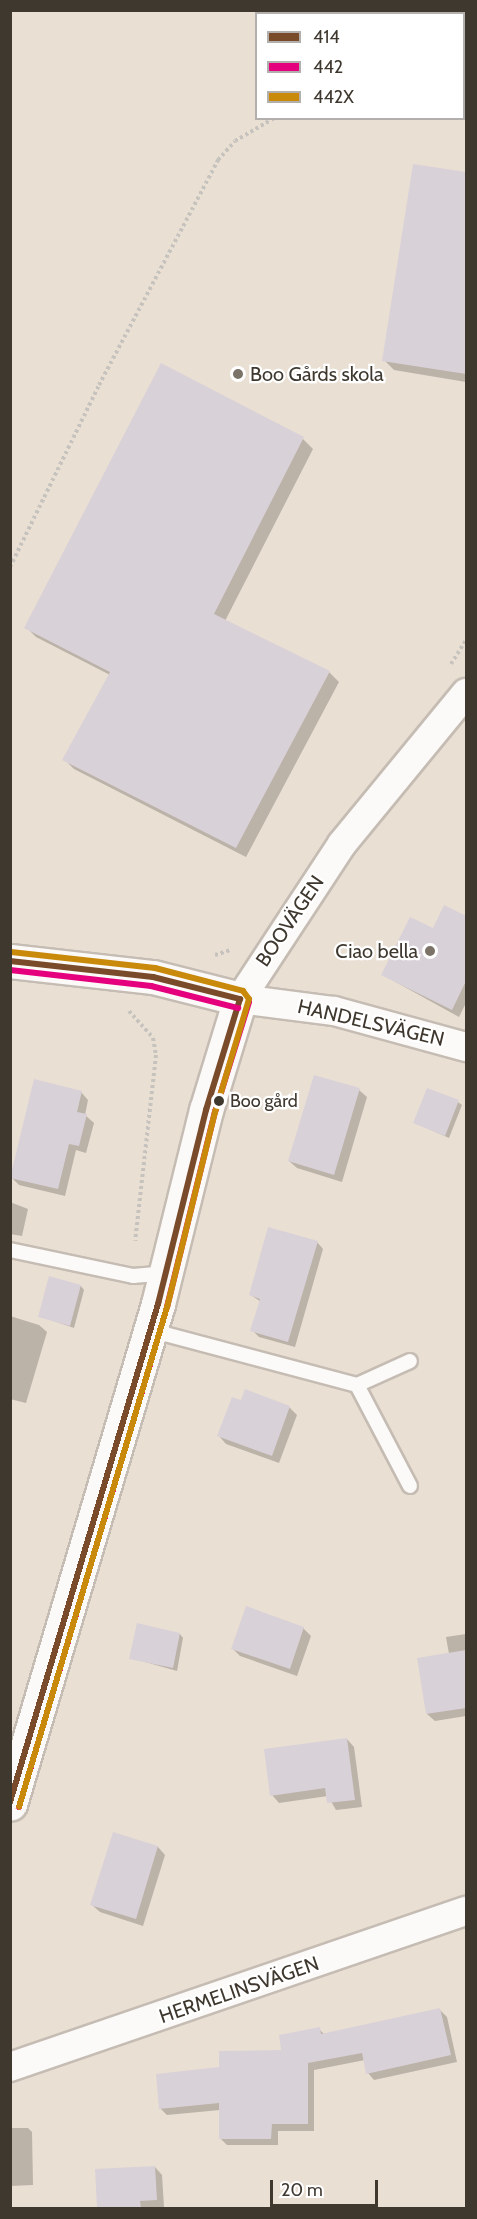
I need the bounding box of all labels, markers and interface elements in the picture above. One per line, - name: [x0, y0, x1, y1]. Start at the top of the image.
- legend: [255, 12, 465, 120]
- text: 414: [313, 26, 340, 48]
- text: 442: [313, 56, 343, 78]
- text: 442X: [313, 86, 354, 108]
- place label: Boo Gårds skola: [250, 362, 384, 386]
- marker: Boo Gårds skola: [231, 367, 245, 381]
- street label: BOOVÄGEN: [251, 871, 329, 971]
- place label: Ciao bella: [335, 939, 418, 963]
- marker: Ciao bella: [423, 944, 437, 958]
- street label: HANDELSVÄGEN: [295, 994, 447, 1052]
- place label: Boo gård: [230, 1090, 298, 1112]
- marker: Boo gård: [213, 1095, 225, 1107]
- street label: HERMELINSVÄGEN: [156, 1951, 322, 2029]
- scale bar: [273, 2168, 381, 2206]
- text: 20 m: [281, 2179, 323, 2201]

